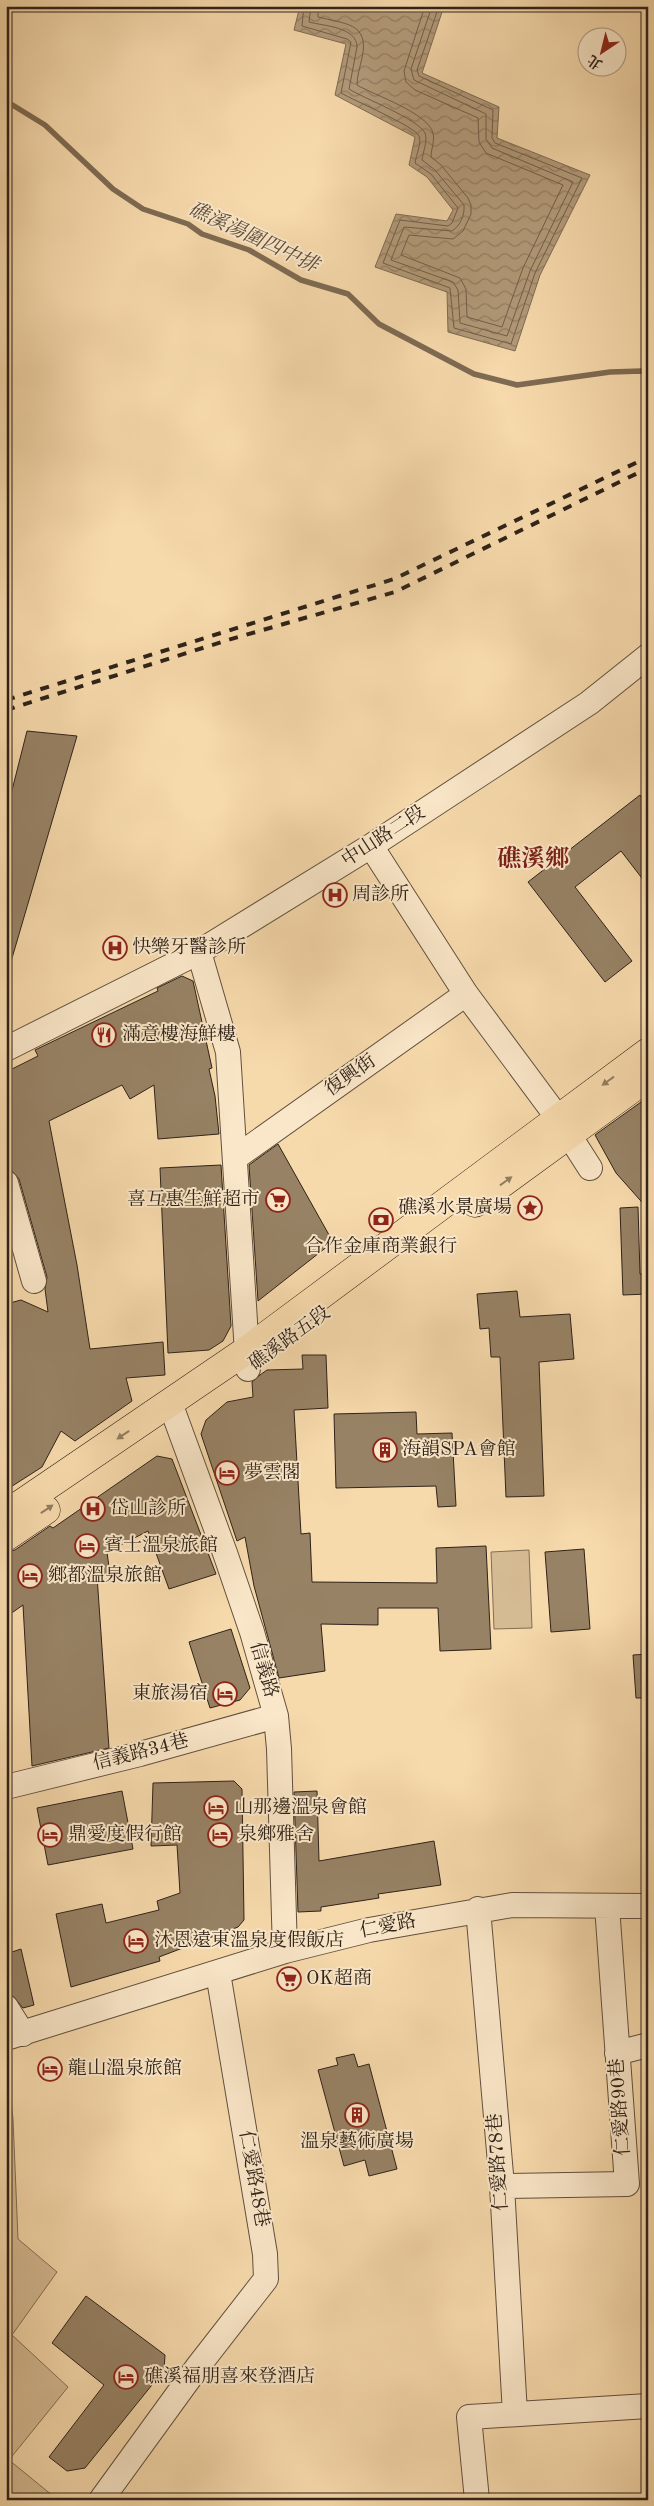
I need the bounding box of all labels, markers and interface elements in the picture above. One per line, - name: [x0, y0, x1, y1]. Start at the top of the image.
- north arrow: [576, 28, 626, 78]
- text: 北: [585, 52, 605, 72]
- water label: 礁溪湯圍四中排: [185, 198, 324, 278]
- street label: 中山路二段: [338, 801, 429, 871]
- district label: 礁溪鄉: [497, 845, 569, 872]
- hospital icon: 周診所: [322, 882, 348, 908]
- place label: 周診所: [352, 883, 409, 905]
- hospital icon: 快樂牙醫診所: [102, 935, 128, 961]
- place label: 快樂牙醫診所: [132, 936, 246, 958]
- restaurant icon: 滿意樓海鮮樓: [91, 1022, 117, 1048]
- place label: 滿意樓海鮮樓: [122, 1023, 236, 1045]
- street label: 復興街: [320, 1049, 380, 1100]
- one-way arrow: [602, 1076, 615, 1086]
- one-way arrow: [499, 1175, 512, 1186]
- supermarket icon: 喜互惠生鮮超市: [265, 1187, 291, 1213]
- place label: 喜互惠生鮮超市: [127, 1188, 260, 1210]
- place icon: 礁溪水景廣場: [517, 1195, 543, 1221]
- place label: 礁溪水景廣場: [398, 1196, 512, 1218]
- bank icon: 合作金庫商業銀行: [368, 1207, 394, 1233]
- place label: 合作金庫商業銀行: [305, 1235, 457, 1257]
- street label: 礁溪路五段: [245, 1302, 334, 1375]
- one-way arrow: [116, 1430, 130, 1440]
- building icon: 海韻SPA會館: [372, 1437, 398, 1463]
- place label: 海韻SPA會館: [402, 1438, 516, 1460]
- hotel icon: 夢雲閣: [214, 1460, 240, 1486]
- place label: 夢雲閣: [244, 1462, 301, 1483]
- hospital icon: 岱山診所: [80, 1496, 106, 1522]
- place label: 岱山診所: [110, 1497, 186, 1519]
- one-way arrow: [40, 1504, 53, 1514]
- hotel icon: 賓士溫泉旅館: [74, 1533, 100, 1559]
- place label: 賓士溫泉旅館: [104, 1534, 218, 1556]
- hotel icon: 鄉都溫泉旅館: [17, 1563, 43, 1589]
- place label: 鄉都溫泉旅館: [48, 1564, 162, 1586]
- street label: 信義路: [246, 1639, 283, 1700]
- hotel icon: 東旅湯宿: [212, 1681, 238, 1707]
- place label: 東旅湯宿: [132, 1682, 208, 1704]
- street label: 信義路34巷: [90, 1729, 191, 1774]
- hotel icon: 山那邊溫泉會館: [203, 1795, 229, 1821]
- place label: 山那邊溫泉會館: [234, 1796, 367, 1818]
- hotel icon: 鼎愛度假行館: [37, 1822, 63, 1848]
- hotel icon: 泉鄉雅舍: [207, 1822, 233, 1848]
- place label: 鼎愛度假行館: [68, 1823, 182, 1845]
- place label: 泉鄉雅舍: [238, 1824, 314, 1845]
- street label: 仁愛路: [358, 1910, 418, 1942]
- hotel icon: 沐恩遠東溫泉度假飯店: [123, 1928, 149, 1954]
- place label: 沐恩遠東溫泉度假飯店: [154, 1929, 344, 1951]
- supermarket icon: OK超商: [276, 1966, 302, 1992]
- place label: OK超商: [306, 1967, 372, 1989]
- hotel icon: 龍山溫泉旅館: [37, 2056, 63, 2082]
- place label: 龍山溫泉旅館: [68, 2057, 182, 2079]
- street label: 仁愛路90巷: [606, 2057, 634, 2157]
- building icon: 溫泉藝術廣場: [344, 2102, 370, 2128]
- street label: 仁愛路78巷: [484, 2112, 512, 2212]
- street label: 仁愛路48巷: [235, 2129, 273, 2229]
- place label: 溫泉藝術廣場: [300, 2130, 414, 2152]
- hotel icon: 礁溪福朋喜來登酒店: [113, 2364, 139, 2390]
- place label: 礁溪福朋喜來登酒店: [144, 2366, 315, 2387]

